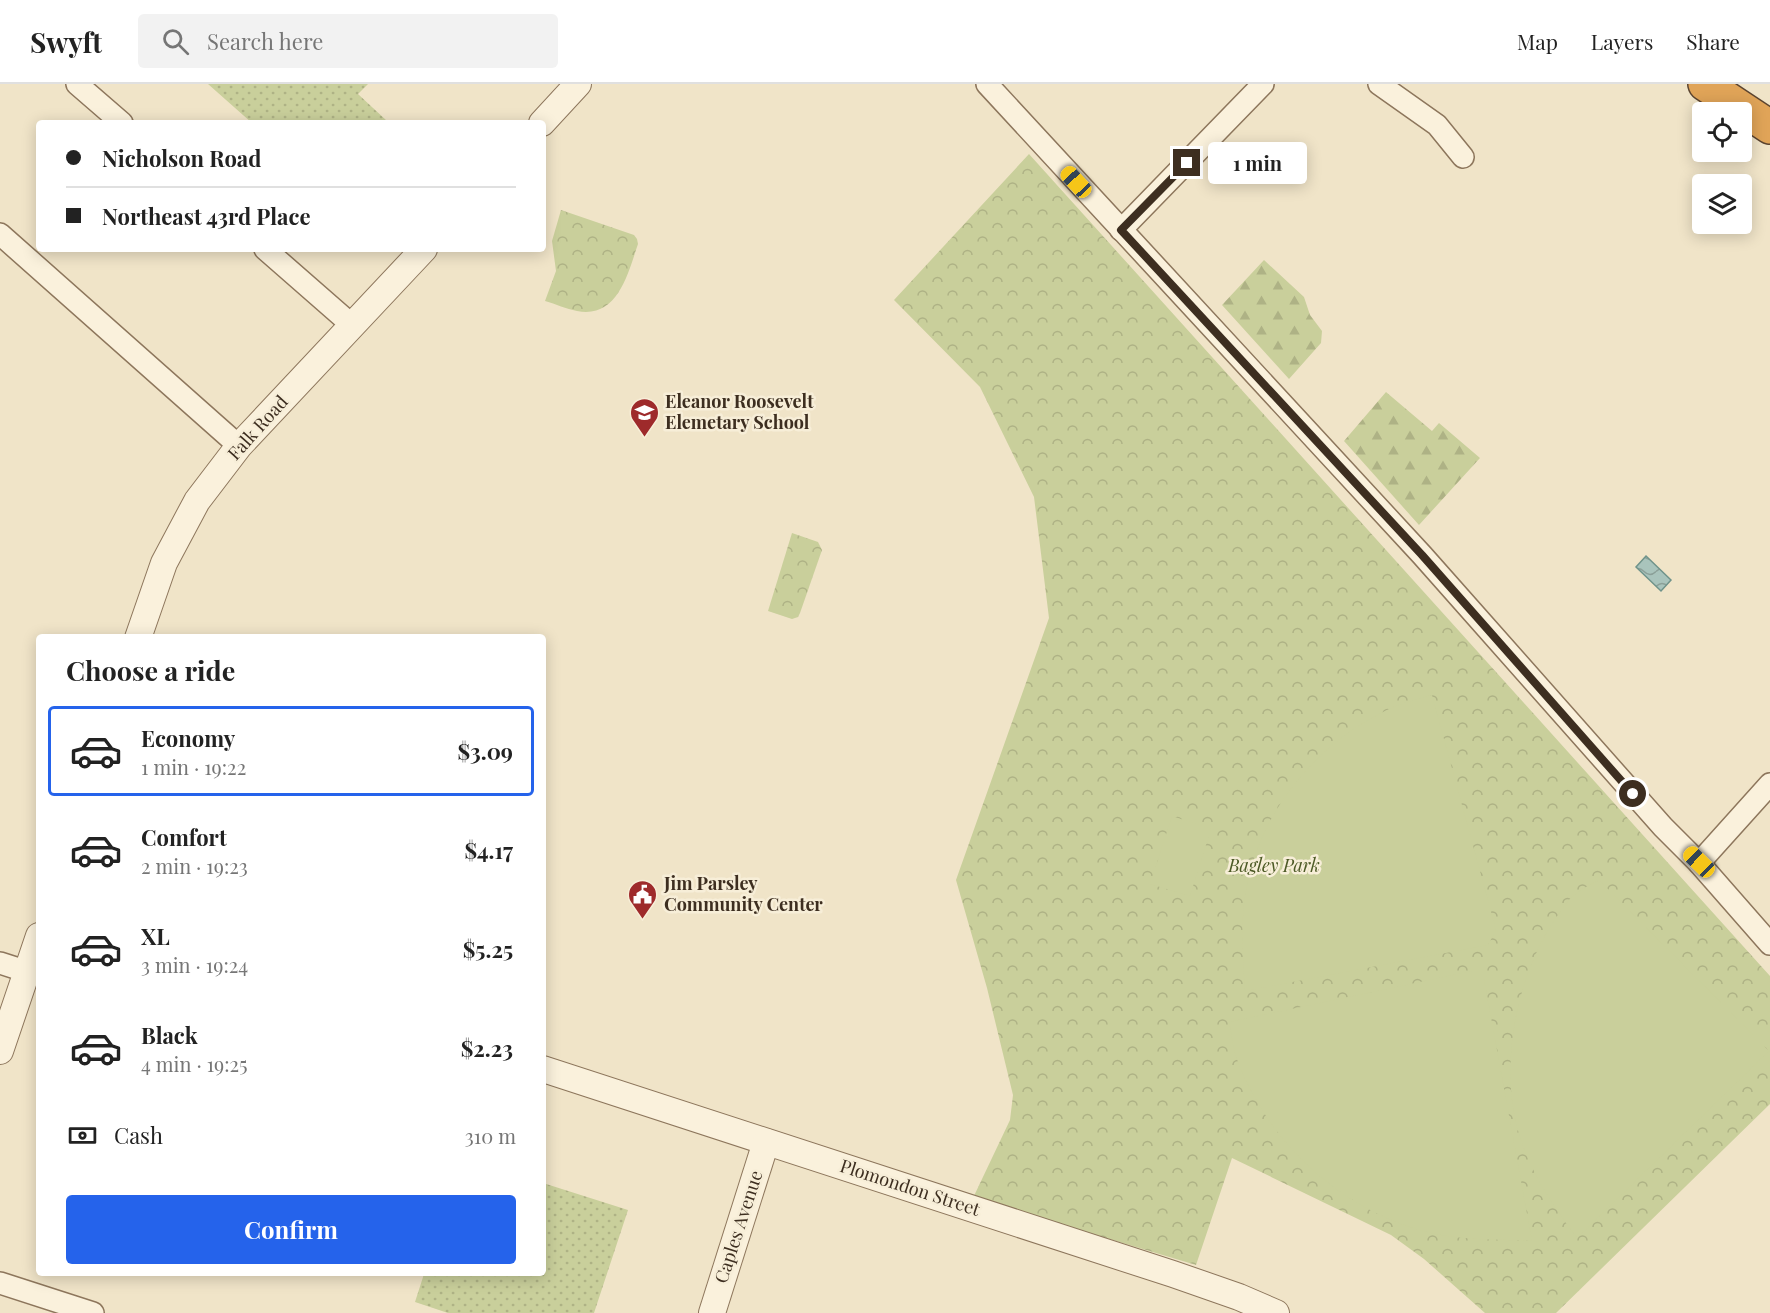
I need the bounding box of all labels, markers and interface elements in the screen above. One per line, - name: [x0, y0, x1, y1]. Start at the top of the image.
- search box: [138, 14, 558, 68]
- text: Swyft: [30, 23, 102, 60]
- icon: search: [159, 25, 192, 58]
- text: Search here: [207, 26, 323, 56]
- text: Map: [1517, 27, 1558, 55]
- text: Layers: [1591, 27, 1653, 55]
- text: Share: [1686, 27, 1740, 55]
- map controls: [1692, 102, 1752, 234]
- button: locate: [1692, 102, 1752, 162]
- callout: 1 min: [1208, 142, 1307, 184]
- text: Nicholson Road: [102, 143, 261, 173]
- route end: [1173, 149, 1200, 176]
- text: 1 min: [1233, 149, 1282, 176]
- car: [1057, 163, 1095, 201]
- button: layers: [1692, 174, 1752, 234]
- text: Northeast 43rd Place: [102, 201, 310, 231]
- street label: Falk Road: [222, 389, 293, 465]
- place label: Eleanor Roosevelt Elemetary School: [665, 389, 814, 434]
- school or university icon: Eleanor Roosevelt Elemetary School: [628, 396, 660, 438]
- text: Choose a ride: [66, 652, 235, 688]
- text: Economy: [141, 723, 235, 753]
- icon: car: [69, 724, 123, 778]
- text: $3.09: [457, 736, 513, 766]
- text: 1 min · 19:22: [141, 753, 246, 780]
- route start: [1619, 780, 1646, 807]
- text: Comfort: [141, 822, 227, 852]
- icon: car: [69, 823, 123, 877]
- text: $4.17: [464, 835, 513, 865]
- car: [1680, 843, 1718, 881]
- text: 2 min · 19:23: [141, 852, 248, 879]
- park label: Bagley Park: [1227, 853, 1320, 877]
- place label: Jim Parsley Community Center: [663, 871, 823, 916]
- public building icon: Jim Parsley Community Center: [627, 878, 659, 920]
- text: XL: [141, 921, 170, 951]
- icon: car: [69, 922, 123, 976]
- text: $5.25: [463, 934, 513, 964]
- text: 3 min · 19:24: [141, 951, 248, 978]
- text: Black: [141, 1020, 198, 1050]
- icon: car: [69, 1021, 123, 1075]
- text: $2.23: [461, 1033, 513, 1063]
- text: 4 min · 19:25: [141, 1050, 247, 1077]
- icon: cash: [66, 1119, 99, 1152]
- text: Cash: [114, 1120, 163, 1150]
- text: 310 m: [465, 1122, 516, 1149]
- street label: Plomondon Street: [837, 1153, 984, 1221]
- street label: Caples Avenue: [709, 1167, 768, 1286]
- button: Confirm: [66, 1195, 516, 1264]

